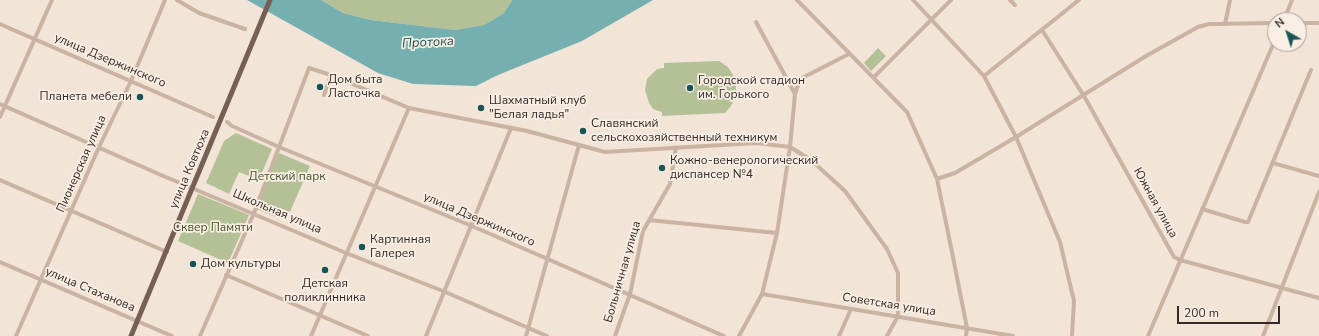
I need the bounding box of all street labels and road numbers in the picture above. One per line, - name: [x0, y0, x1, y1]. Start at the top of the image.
- street label: улица Дзержинского: [52, 31, 168, 91]
- street label: Пионерская улица: [54, 113, 110, 215]
- street label: улица Ковтюха: [167, 127, 213, 211]
- street label: Южная улица: [1130, 165, 1180, 241]
- street label: Школьная улица: [230, 187, 324, 237]
- street label: улица Дзержинского: [421, 190, 537, 250]
- street label: Больничная улица: [602, 219, 644, 325]
- street label: улица Стаханова: [43, 265, 137, 315]
- street label: Советская улица: [841, 290, 937, 320]

